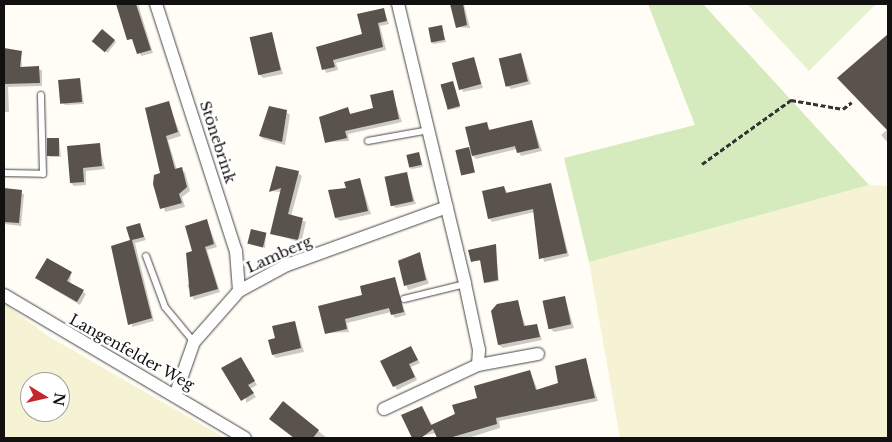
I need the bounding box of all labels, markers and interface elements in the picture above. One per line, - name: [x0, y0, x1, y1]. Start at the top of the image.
- street label: Stönebrink: [196, 98, 240, 186]
- street label: Lamberg: [243, 232, 315, 276]
- street label: Langenfelder Weg: [66, 310, 198, 394]
- north arrow: [20, 372, 70, 422]
- text: N: [49, 391, 69, 407]

